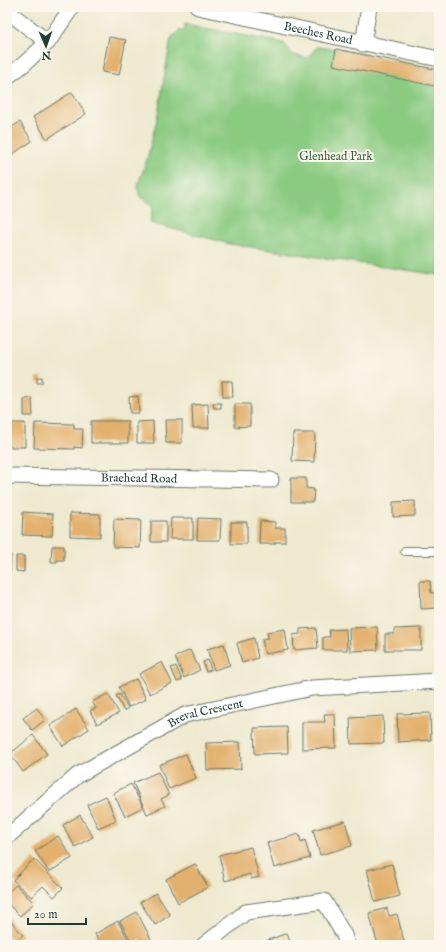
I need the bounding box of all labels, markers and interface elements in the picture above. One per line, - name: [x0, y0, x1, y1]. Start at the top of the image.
- street label: Beeches Road: [282, 19, 355, 48]
- north arrow: [26, 26, 66, 66]
- text: N: [41, 48, 52, 62]
- park label: Glenhead Park: [299, 149, 373, 164]
- street label: Braehead Road: [101, 470, 178, 487]
- street label: Breval Crescent: [165, 696, 244, 731]
- scale bar: [28, 900, 86, 926]
- text: 20 m: [34, 907, 57, 922]

